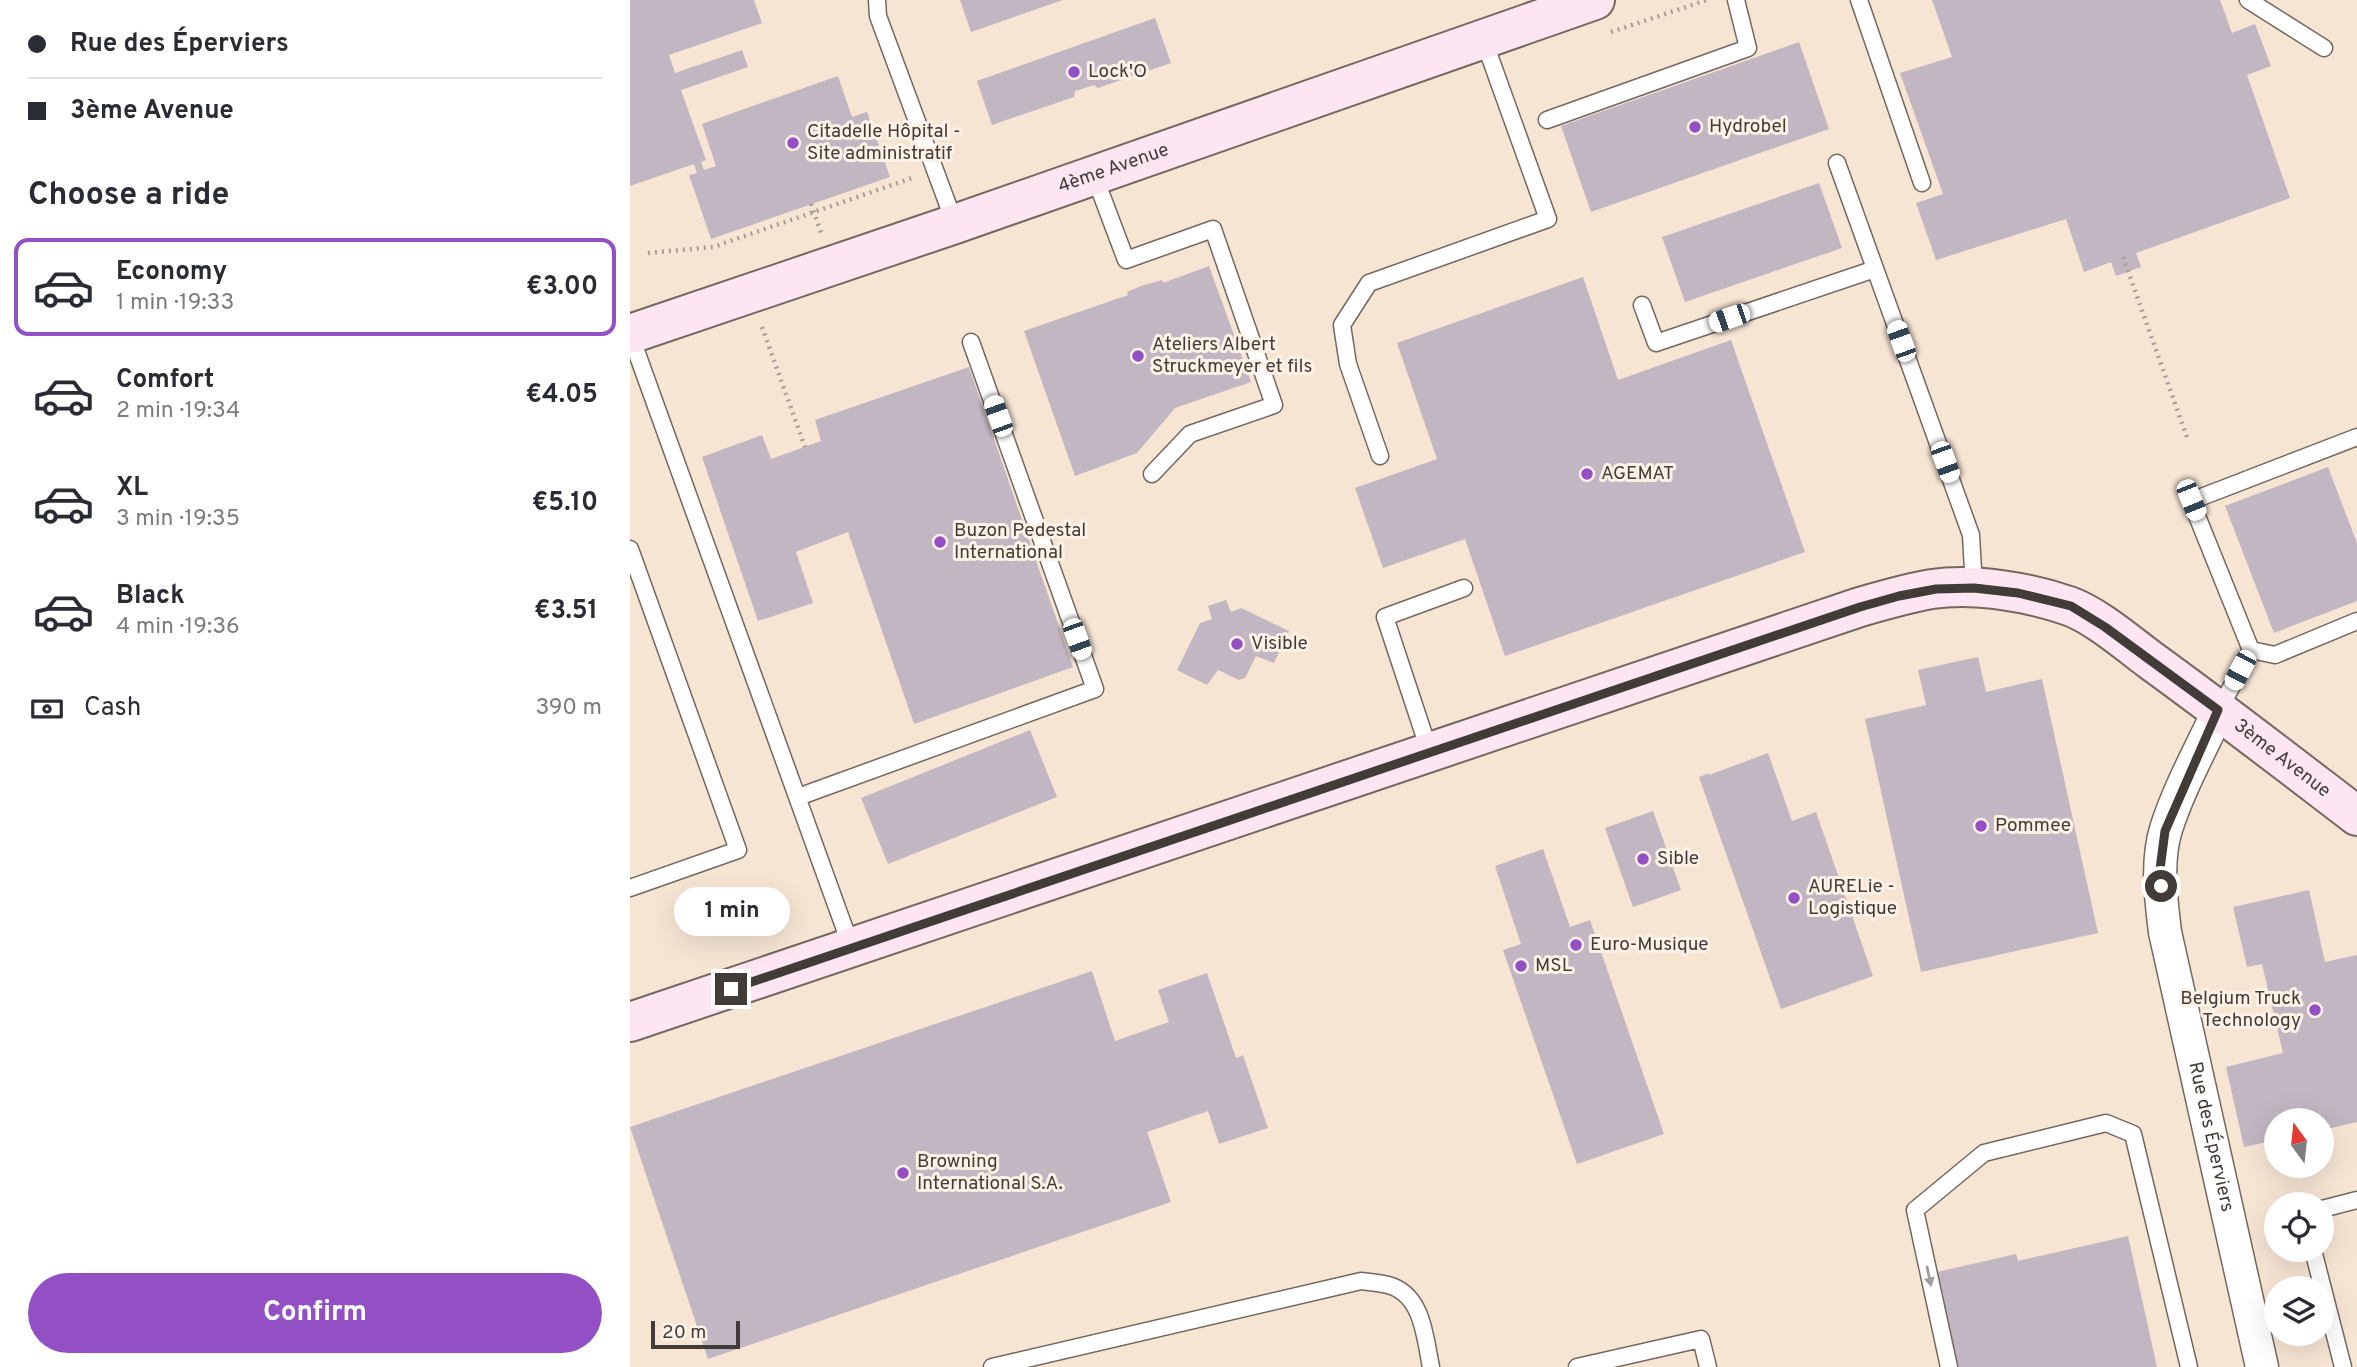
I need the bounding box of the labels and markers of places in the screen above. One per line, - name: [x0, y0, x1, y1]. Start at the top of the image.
- place label: Lock'O: [1088, 60, 1147, 84]
- marker: Lock'O: [1066, 64, 1082, 80]
- place label: Hydrobel: [1709, 115, 1787, 139]
- marker: Hydrobel: [1687, 119, 1703, 135]
- place label: Citadelle Hôpital - Site administratif: [807, 120, 961, 166]
- marker: Citadelle Hôpital - Site administratif: [785, 135, 801, 151]
- place label: Ateliers Albert Struckmeyer et fils: [1152, 333, 1312, 379]
- marker: Ateliers Albert Struckmeyer et fils: [1130, 348, 1146, 364]
- place label: AGEMAT: [1601, 462, 1674, 486]
- marker: AGEMAT: [1579, 466, 1595, 482]
- place label: Buzon Pedestal International: [954, 519, 1086, 565]
- marker: Buzon Pedestal International: [932, 534, 948, 550]
- place label: Visible: [1251, 632, 1308, 656]
- marker: Visible: [1229, 636, 1245, 652]
- place label: Pommee: [1995, 814, 2071, 838]
- marker: Pommee: [1973, 818, 1989, 834]
- place label: Sible: [1657, 847, 1699, 871]
- marker: Sible: [1635, 851, 1651, 867]
- place label: AURELie - Logistique: [1808, 875, 1897, 921]
- marker: AURELie - Logistique: [1786, 890, 1802, 906]
- place label: Euro-Musique: [1590, 933, 1708, 957]
- marker: Euro-Musique: [1568, 937, 1584, 953]
- place label: MSL: [1535, 954, 1573, 978]
- marker: MSL: [1513, 958, 1529, 974]
- place label: Belgium Truck Technology: [2180, 987, 2301, 1033]
- marker: Belgium Truck Technology: [2307, 1002, 2323, 1018]
- place label: Browning International S.A.: [917, 1150, 1063, 1196]
- marker: Browning International S.A.: [895, 1165, 911, 1181]

